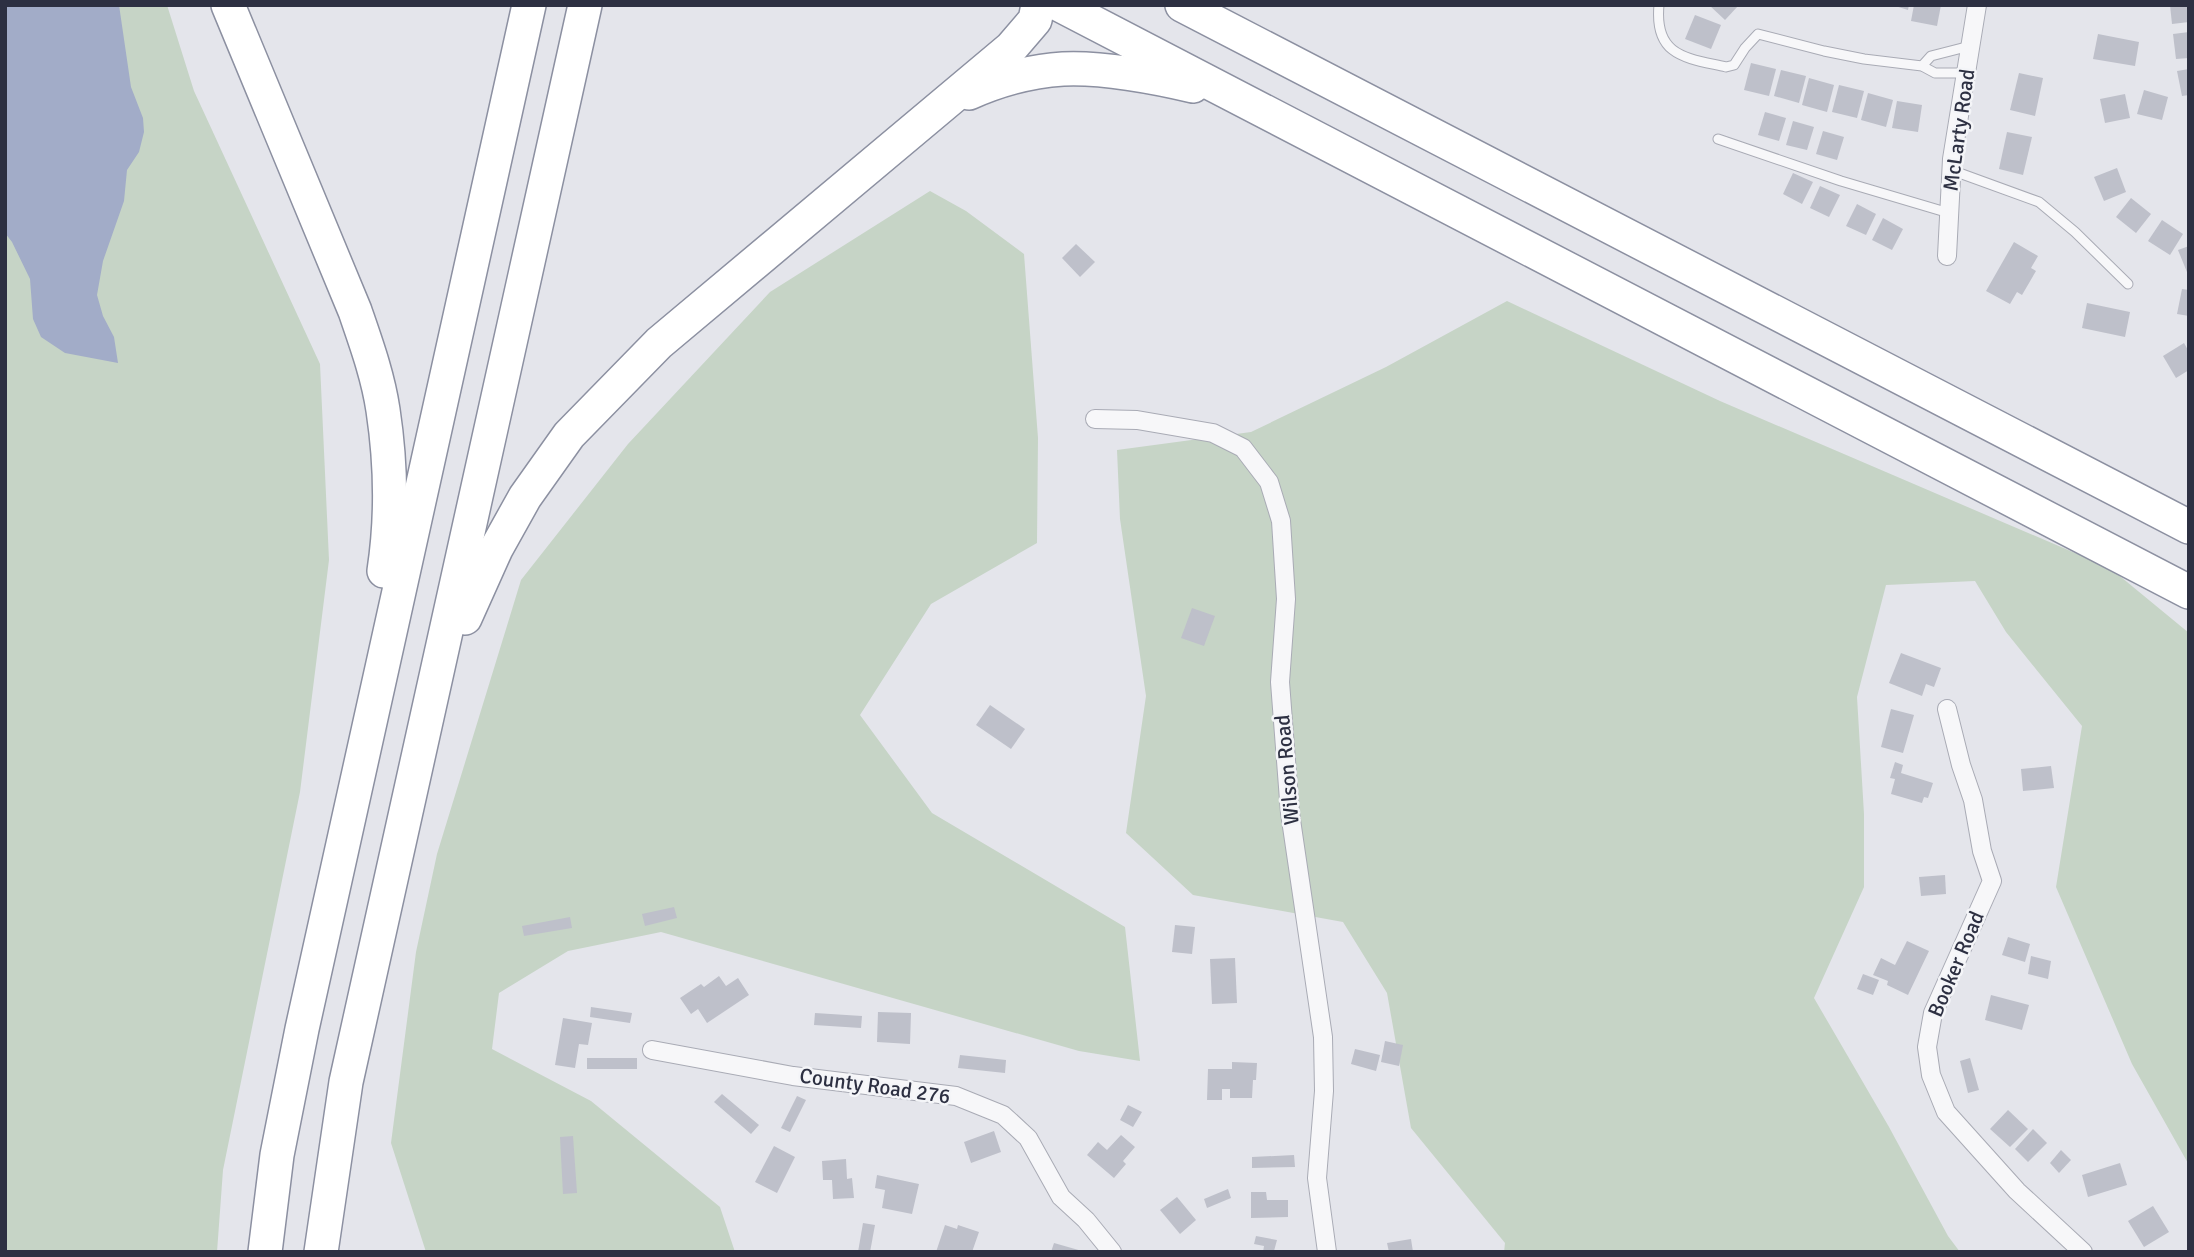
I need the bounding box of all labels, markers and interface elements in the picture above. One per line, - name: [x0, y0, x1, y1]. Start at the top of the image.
- street label: McLarty Road: [1938, 67, 1980, 193]
- street label: Wilson Road: [1269, 714, 1305, 826]
- street label: Booker Road: [1922, 907, 1990, 1021]
- street label: County Road 276: [798, 1063, 952, 1109]

